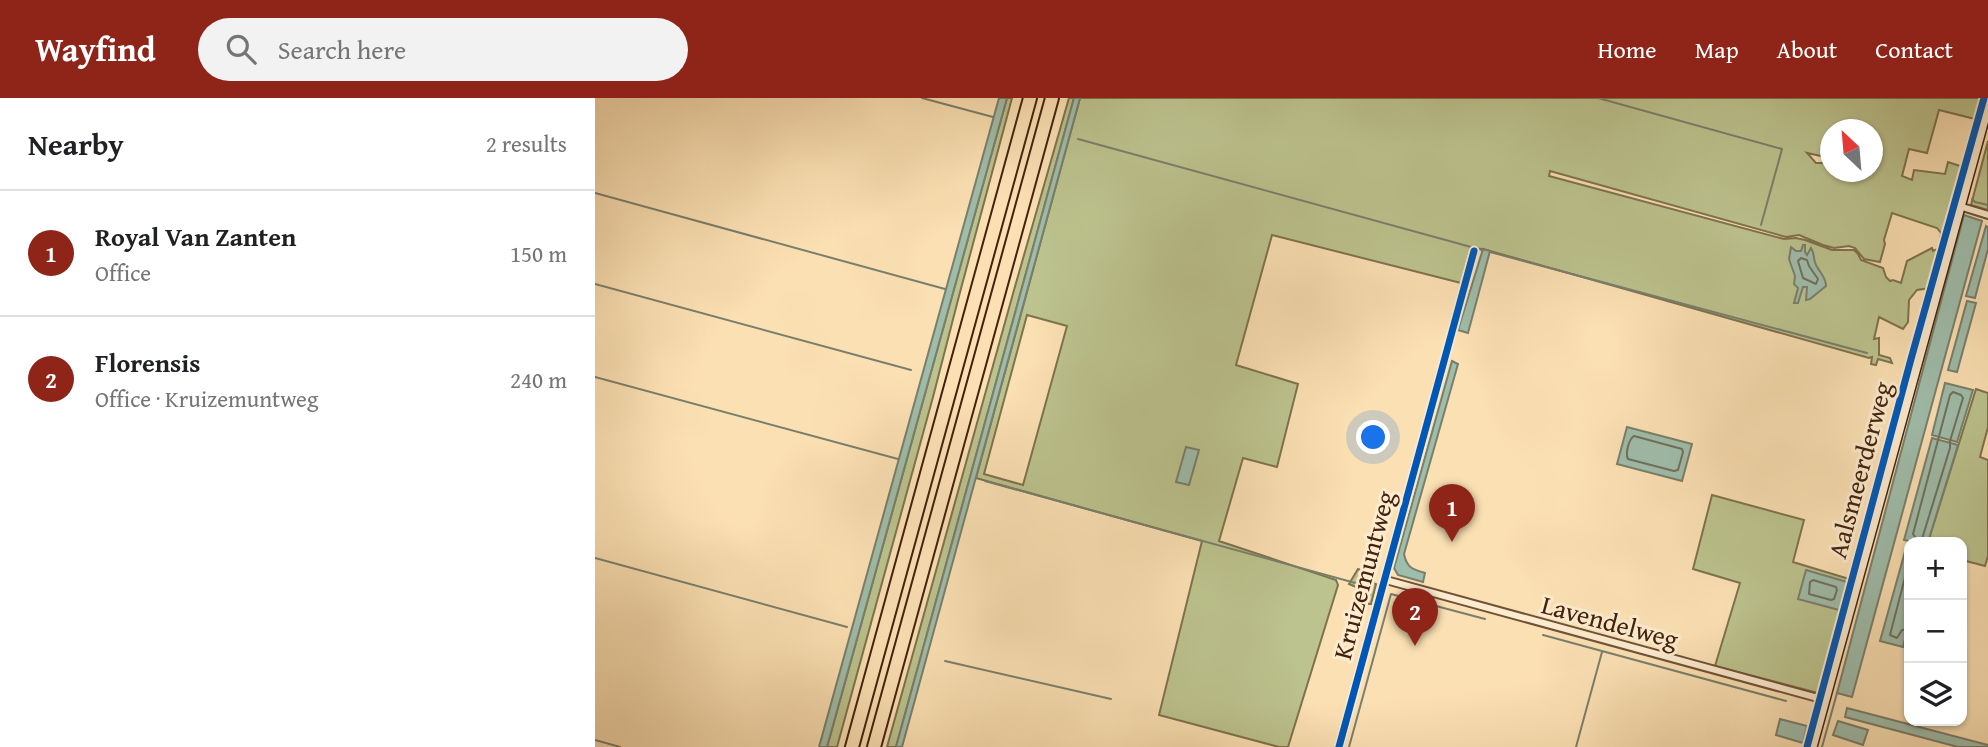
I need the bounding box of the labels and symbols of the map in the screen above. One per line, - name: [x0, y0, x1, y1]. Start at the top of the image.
- north arrow: [1820, 119, 1883, 182]
- street label: Aalsmeerderweg: [1817, 377, 1902, 563]
- your location: [1356, 420, 1390, 454]
- pin: 1: [1429, 484, 1475, 542]
- street label: Kruizemuntweg: [1322, 486, 1405, 664]
- street label: Lavendelweg: [1537, 585, 1683, 659]
- pin: 2: [1392, 588, 1438, 646]

